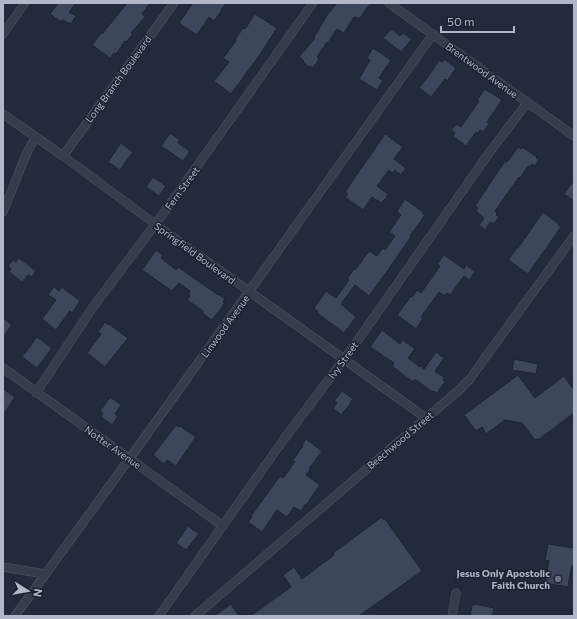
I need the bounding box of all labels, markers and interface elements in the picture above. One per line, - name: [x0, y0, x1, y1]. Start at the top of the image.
- scale bar: [441, 8, 514, 34]
- text: 50 m: [447, 14, 475, 28]
- street label: Long Branch Boulevard: [83, 33, 154, 125]
- street label: Brentwood Avenue: [444, 40, 520, 100]
- street label: Fern Street: [162, 164, 202, 212]
- street label: Springfield Boulevard: [152, 220, 238, 287]
- street label: Linwood Avenue: [198, 292, 252, 360]
- street label: Ivy Street: [325, 339, 361, 381]
- street label: Beechwood Street: [364, 409, 436, 471]
- street label: Notter Avenue: [82, 423, 144, 471]
- place label: Jesus Only Apostolic Faith Church: [456, 567, 550, 591]
- north arrow: [8, 571, 48, 611]
- marker: Jesus Only Apostolic Faith Church: [553, 574, 563, 584]
- text: N: [31, 588, 45, 598]

